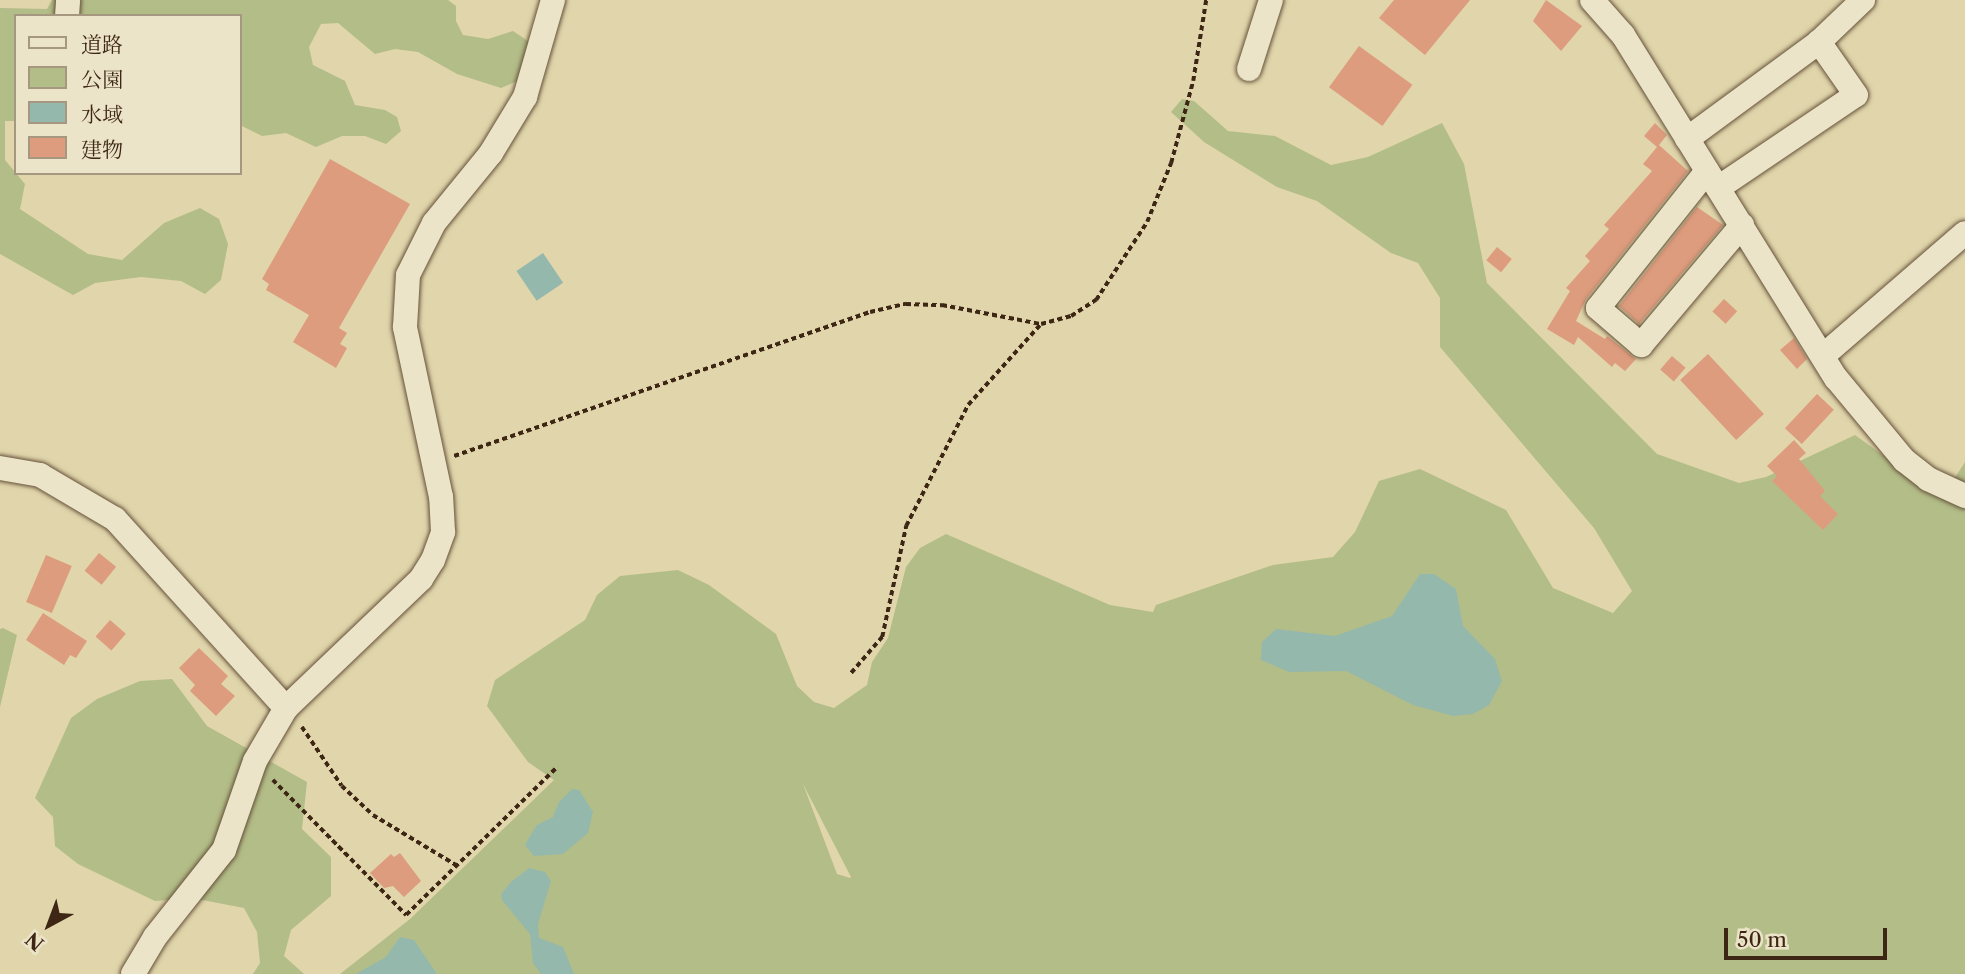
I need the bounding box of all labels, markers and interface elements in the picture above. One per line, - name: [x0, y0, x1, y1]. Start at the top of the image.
- legend: [14, 14, 242, 175]
- text: 道路: [81, 32, 123, 57]
- text: 公園: [81, 67, 123, 92]
- text: 水域: [81, 102, 123, 127]
- text: 建物: [81, 137, 123, 162]
- north arrow: [14, 890, 84, 960]
- scale bar: [1727, 914, 1890, 958]
- text: N: [21, 927, 49, 955]
- text: 50 m: [1737, 927, 1787, 952]

